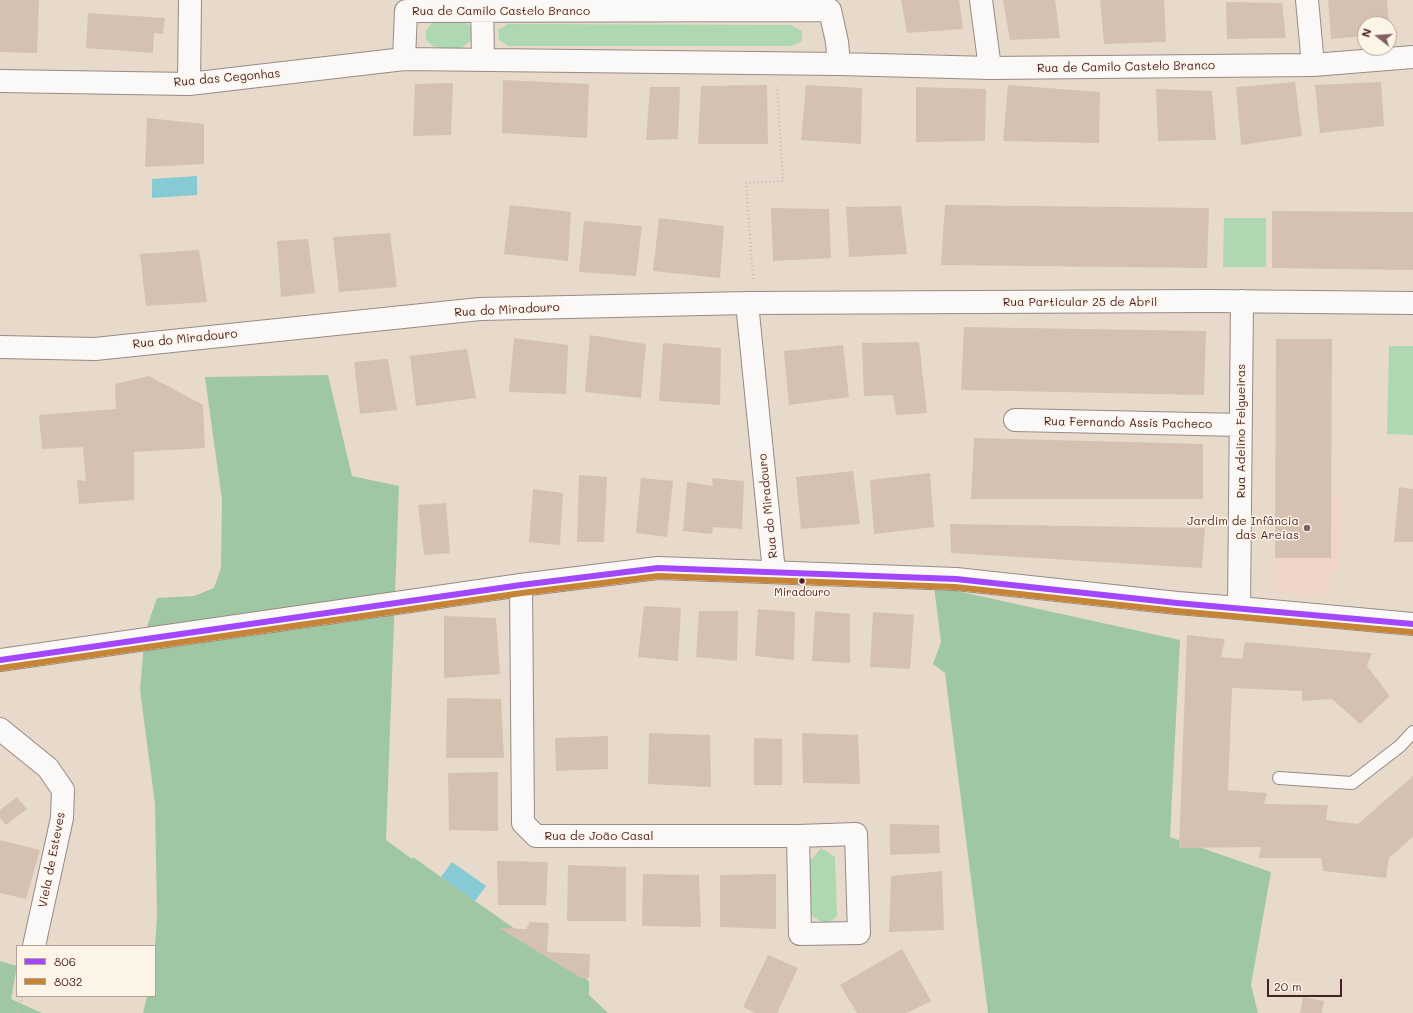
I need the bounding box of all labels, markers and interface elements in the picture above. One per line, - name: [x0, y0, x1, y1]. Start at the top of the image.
- street label: Rua de Camilo Castelo Branco: [412, 4, 590, 18]
- north arrow: [1357, 16, 1397, 56]
- text: N: [1358, 26, 1374, 39]
- street label: Rua de Camilo Castelo Branco: [1037, 58, 1215, 76]
- street label: Rua das Cegonhas: [173, 66, 281, 90]
- street label: Rua Particular 25 de Abril: [1003, 295, 1157, 309]
- street label: Rua do Miradouro: [454, 300, 560, 320]
- street label: Rua do Miradouro: [132, 326, 238, 352]
- street label: Rua Adelino Felgueiras: [1234, 364, 1248, 498]
- street label: Rua Fernando Assis Pacheco: [1044, 414, 1212, 432]
- street label: Rua do Miradouro: [755, 453, 781, 559]
- place label: Jardim de Infância das Areias: [1187, 514, 1299, 542]
- marker: Jardim de Infância das Areias: [1302, 523, 1312, 533]
- marker: Miradouro: [797, 576, 807, 586]
- place label: Miradouro: [774, 586, 830, 600]
- street label: Viela de Esteves: [36, 811, 68, 909]
- street label: Rua de João Casal: [545, 829, 653, 843]
- legend: [16, 945, 156, 997]
- text: 806: [54, 953, 76, 969]
- scale bar: [1269, 971, 1344, 997]
- text: 8032: [54, 973, 82, 989]
- text: 20 m: [1274, 978, 1302, 994]

